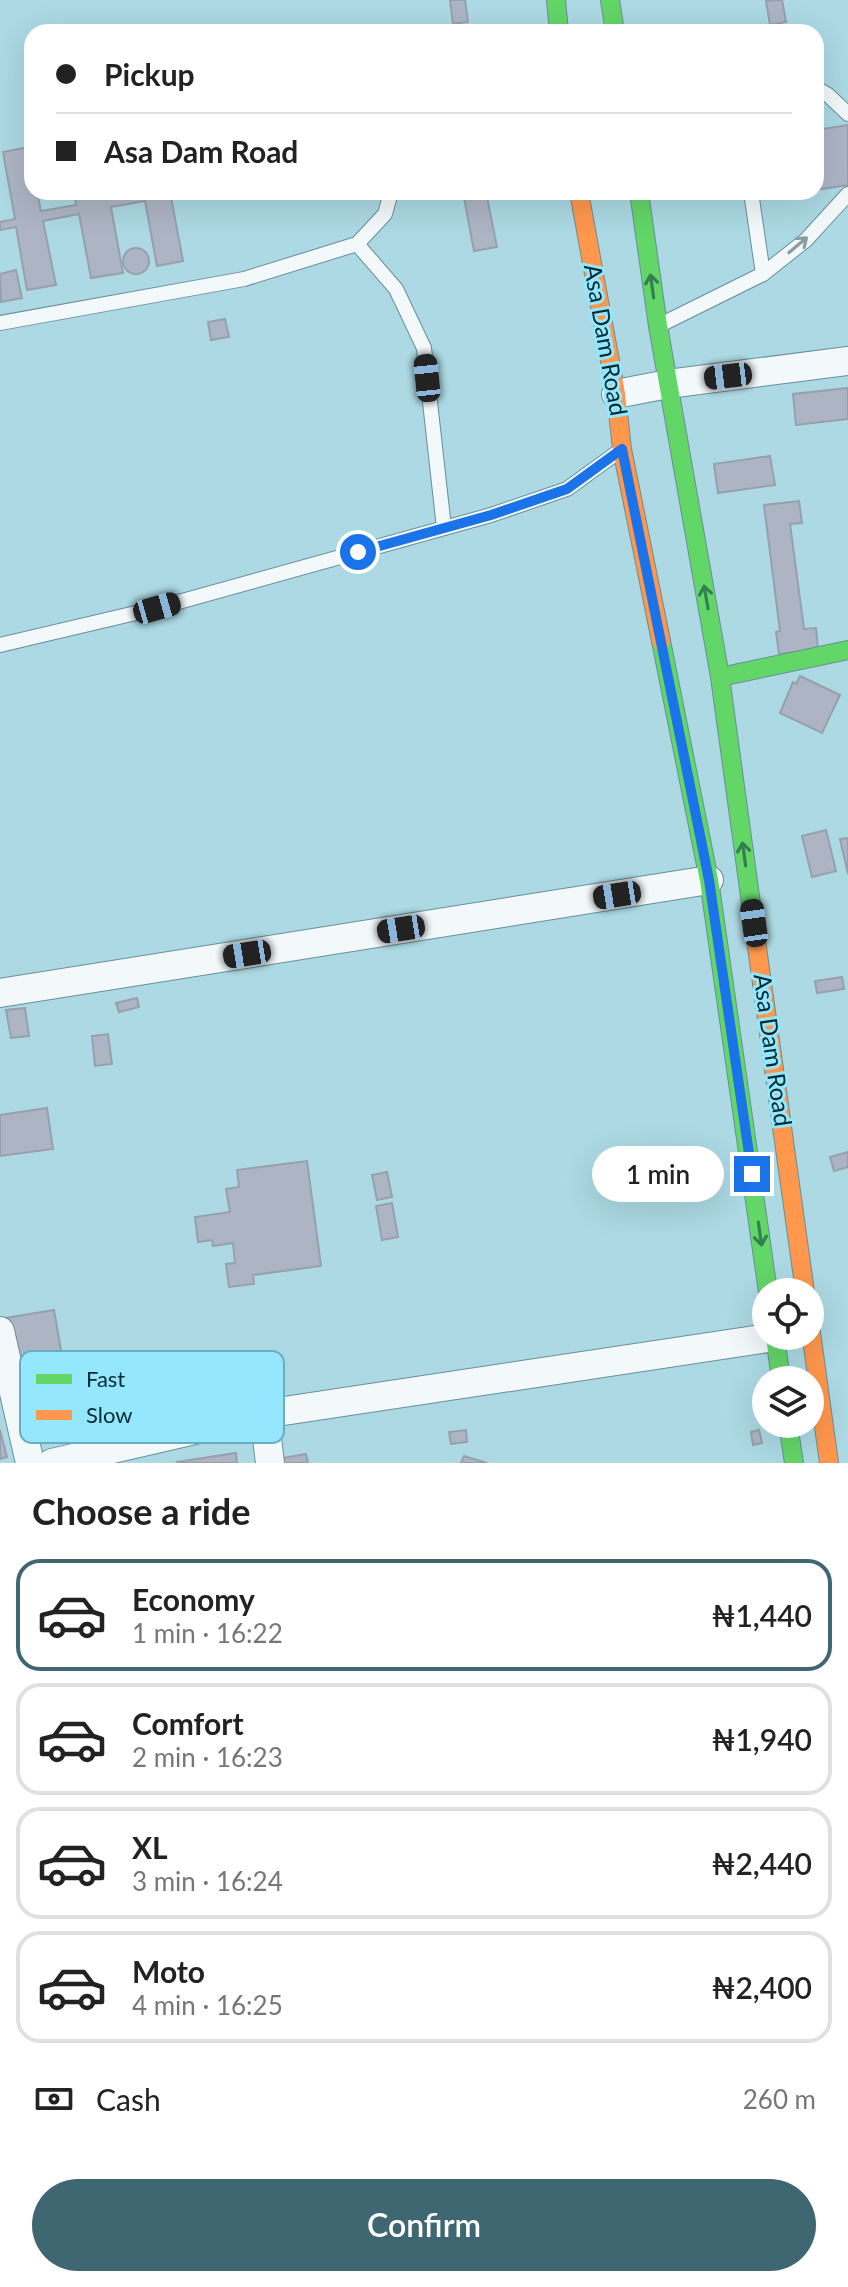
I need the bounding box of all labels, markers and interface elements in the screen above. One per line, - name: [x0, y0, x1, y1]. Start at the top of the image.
- text: Pickup: [104, 56, 195, 92]
- text: Asa Dam Road: [104, 133, 298, 169]
- one-way arrow: [787, 237, 808, 255]
- street label: Asa Dam Road: [579, 262, 634, 418]
- one-way arrow: [644, 274, 659, 299]
- car: [413, 353, 441, 403]
- car: [703, 361, 753, 391]
- route start: [340, 534, 376, 570]
- one-way arrow: [697, 585, 712, 610]
- car: [131, 590, 183, 626]
- one-way arrow: [737, 841, 752, 868]
- car: [591, 879, 643, 911]
- car: [739, 898, 769, 948]
- car: [375, 913, 427, 945]
- car: [221, 938, 273, 970]
- street label: Asa Dam Road: [748, 972, 799, 1128]
- callout: 1 min: [592, 1146, 724, 1202]
- route end: [734, 1156, 770, 1192]
- text: 1 min: [626, 1158, 690, 1190]
- one-way arrow: [753, 1221, 768, 1246]
- map controls: [752, 1278, 824, 1438]
- button: locate: [752, 1278, 824, 1350]
- legend: [20, 1351, 284, 1443]
- text: Fast: [86, 1365, 125, 1392]
- button: layers: [752, 1366, 824, 1438]
- text: Slow: [86, 1401, 133, 1428]
- text: Choose a ride: [32, 1489, 251, 1533]
- icon: car: [36, 1579, 108, 1651]
- text: Economy: [132, 1581, 255, 1617]
- text: ₦1,440: [712, 1597, 812, 1633]
- text: 1 min · 16:22: [132, 1617, 283, 1649]
- icon: car: [36, 1703, 108, 1775]
- text: Comfort: [132, 1705, 244, 1741]
- text: ₦1,940: [712, 1721, 812, 1757]
- text: 2 min · 16:23: [132, 1741, 283, 1773]
- icon: car: [36, 1827, 108, 1899]
- text: XL: [132, 1829, 168, 1865]
- text: ₦2,440: [712, 1845, 812, 1881]
- text: 3 min · 16:24: [132, 1865, 283, 1897]
- icon: car: [36, 1951, 108, 2023]
- text: Moto: [132, 1953, 205, 1989]
- text: ₦2,400: [712, 1969, 812, 2005]
- text: 4 min · 16:25: [132, 1989, 283, 2021]
- icon: cash: [32, 2077, 76, 2121]
- text: Cash: [96, 2081, 161, 2117]
- text: 260 m: [743, 2083, 816, 2115]
- button: Confirm: [32, 2179, 816, 2271]

